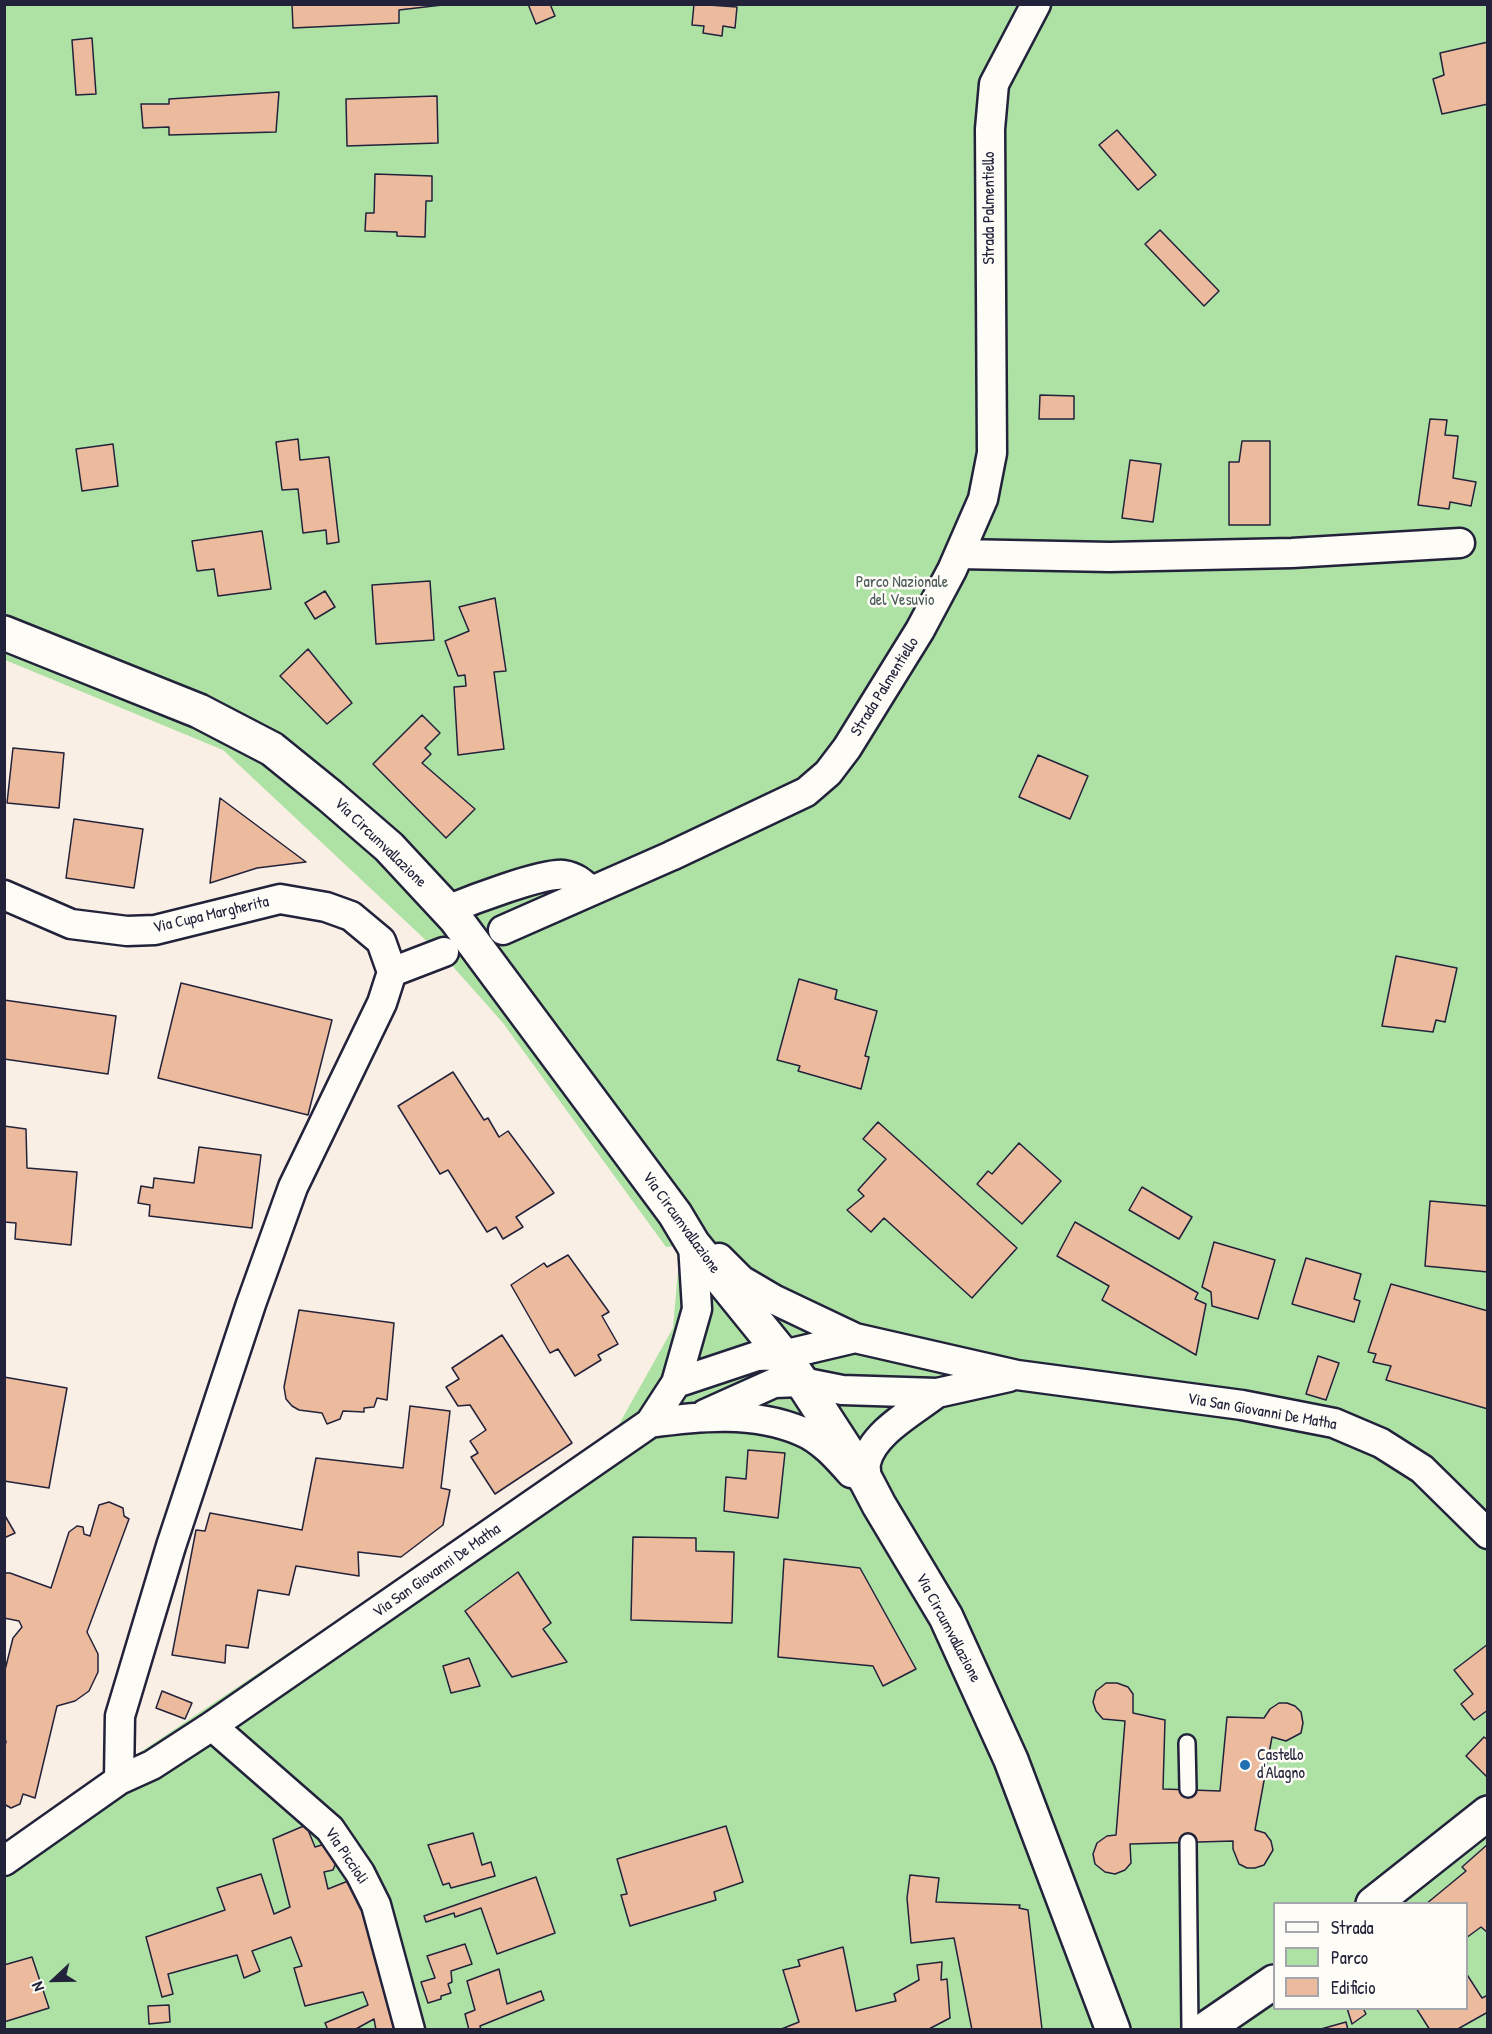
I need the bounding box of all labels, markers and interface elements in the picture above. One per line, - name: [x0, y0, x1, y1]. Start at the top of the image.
- street label: Strada Palmentiello: [980, 152, 1000, 264]
- park label: Parco Nazionale del Vesuvio: [856, 573, 948, 611]
- street label: Strada Palmentiello: [847, 634, 923, 740]
- street label: Via Circumvallazione: [330, 794, 430, 892]
- street label: Via Cupa Margherita: [151, 892, 271, 938]
- street label: Via Circumvallazione: [638, 1168, 724, 1278]
- street label: Via San Giovanni De Matha: [1186, 1389, 1338, 1435]
- street label: Via San Giovanni De Matha: [370, 1520, 504, 1622]
- street label: Via Circumvallazione: [911, 1570, 985, 1686]
- place label: Castello d'Alagno: [1257, 1746, 1305, 1784]
- marker: Castello d'Alagno: [1238, 1758, 1252, 1772]
- street label: Via Piccioli: [320, 1824, 372, 1888]
- legend: [1273, 1902, 1468, 2010]
- text: Strada: [1331, 1915, 1374, 1940]
- text: Parco: [1331, 1945, 1368, 1970]
- north arrow: [24, 1950, 84, 2010]
- text: Edificio: [1331, 1975, 1375, 2000]
- text: N: [26, 1979, 49, 1995]

